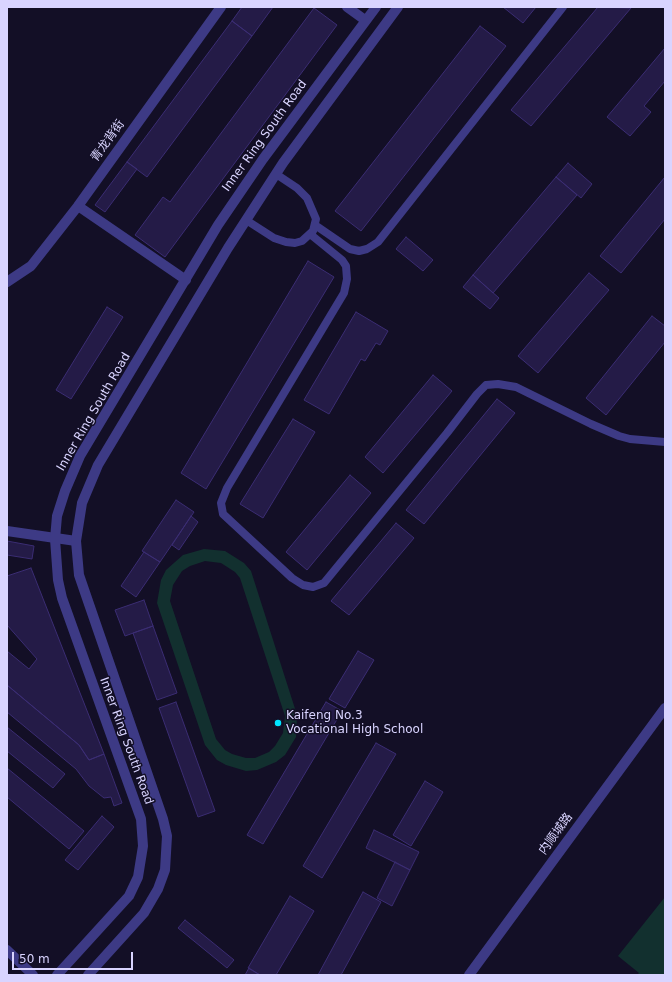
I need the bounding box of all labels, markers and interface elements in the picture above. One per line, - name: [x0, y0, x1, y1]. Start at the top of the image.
- street label: Inner Ring South Road: [220, 77, 310, 195]
- street label: 青龙背街: [88, 117, 128, 165]
- street label: Inner Ring South Road: [54, 350, 134, 474]
- street label: Inner Ring South Road: [96, 675, 156, 807]
- place label: Kaifeng No.3 Vocational High School: [286, 709, 423, 737]
- marker: Kaifeng No.3 Vocational High School: [273, 718, 283, 728]
- street label: 内顺城路: [536, 810, 576, 858]
- scale bar: [14, 944, 135, 970]
- text: 50 m: [19, 952, 50, 966]

